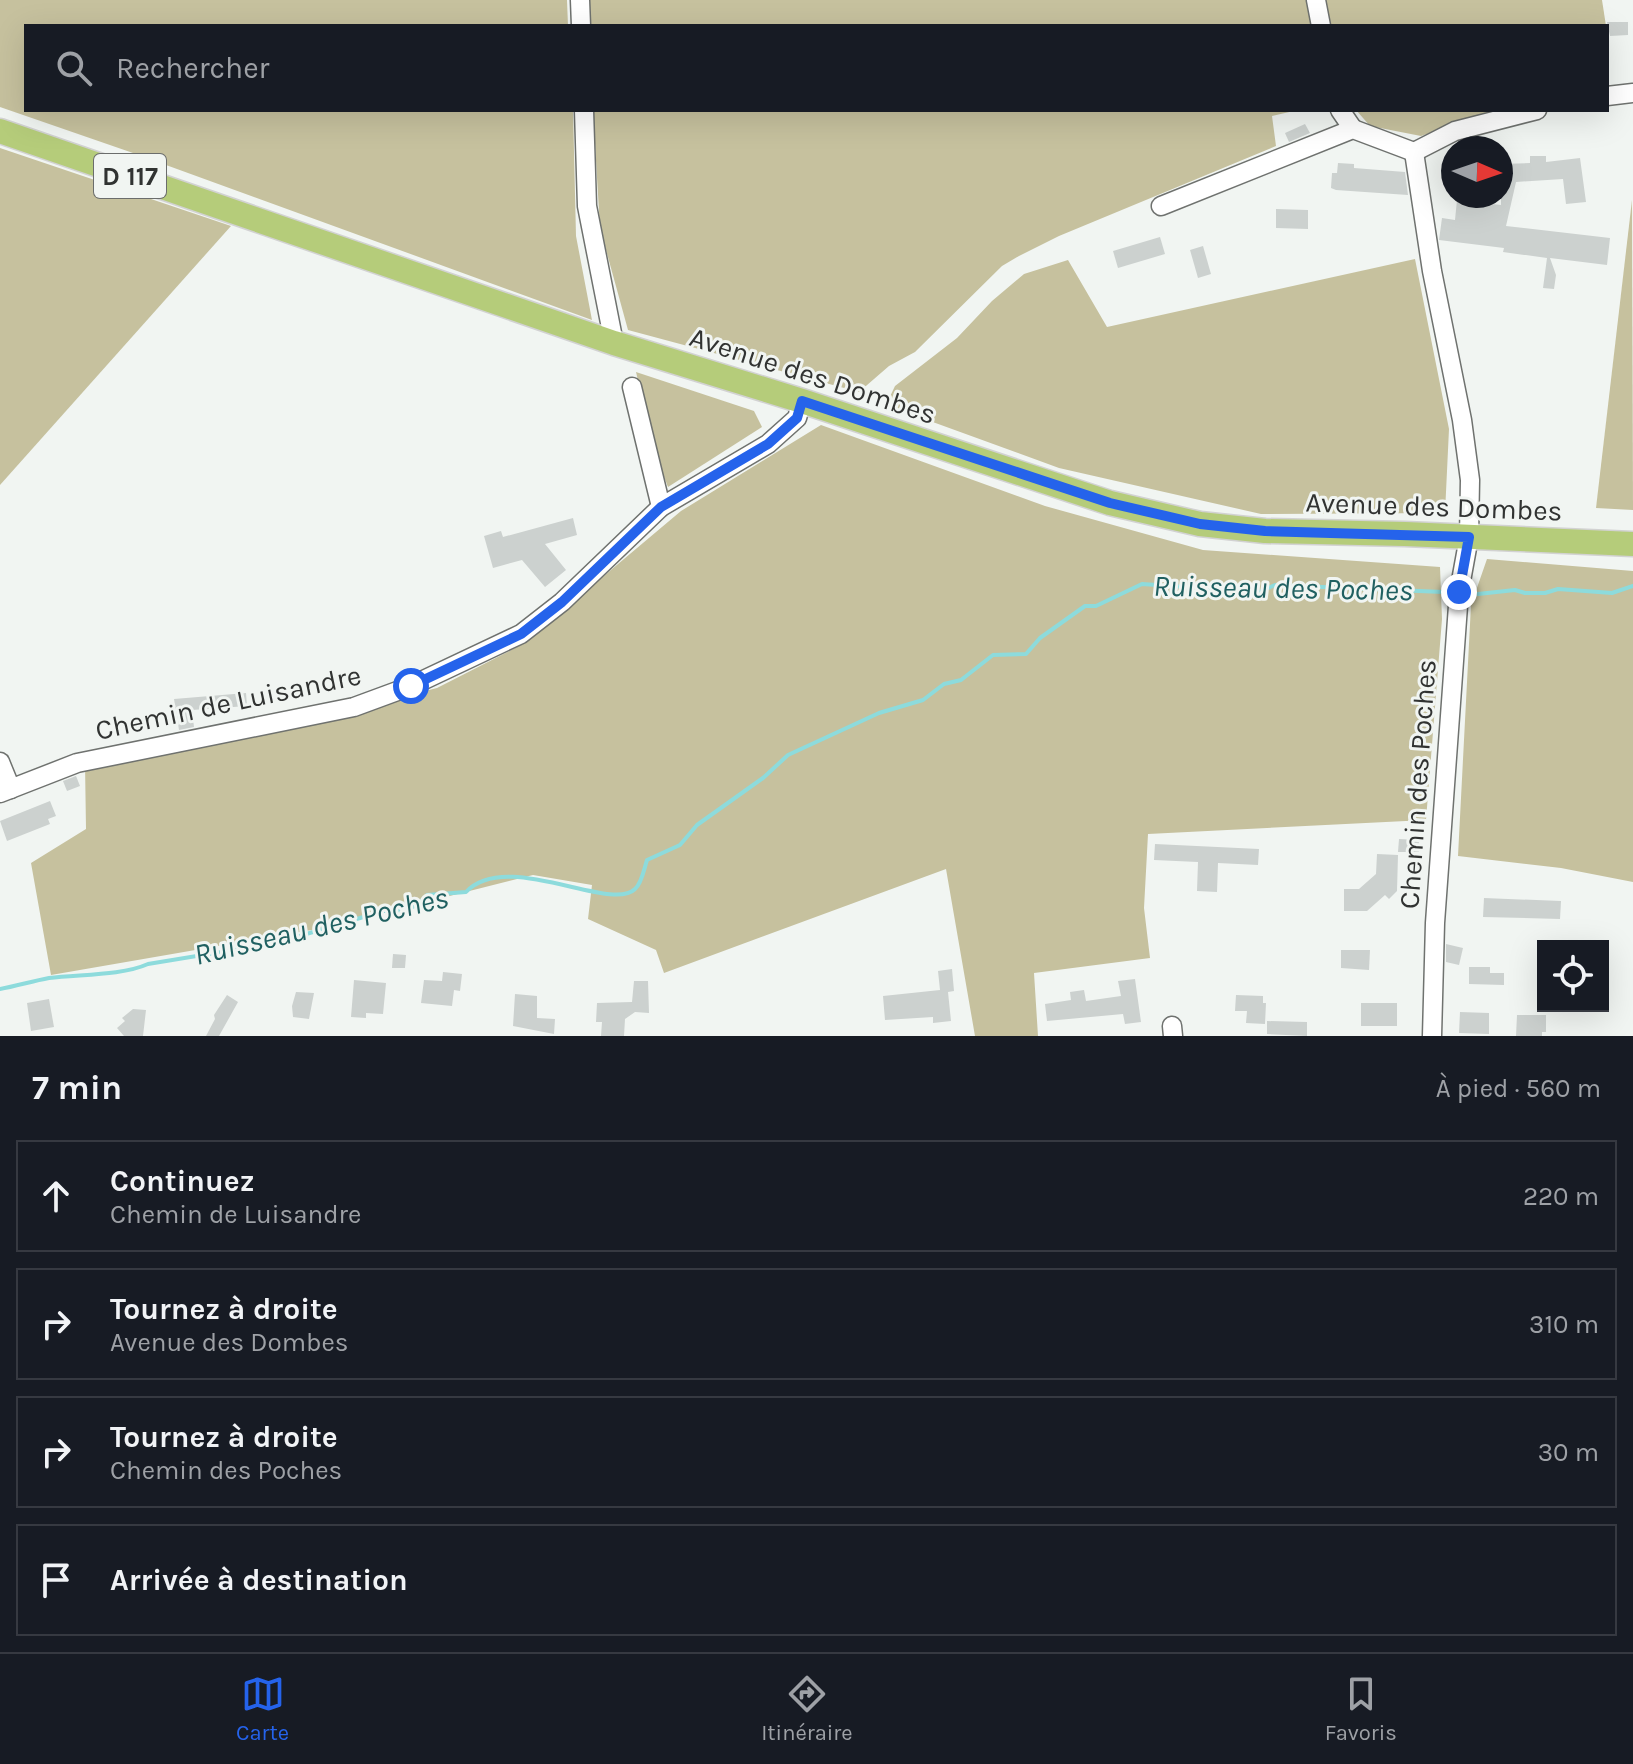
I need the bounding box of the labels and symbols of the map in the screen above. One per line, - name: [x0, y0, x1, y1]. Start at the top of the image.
- north arrow: [1441, 136, 1513, 208]
- road number: D 117: [94, 154, 166, 198]
- street label: Avenue des Dombes: [686, 320, 940, 431]
- street label: Avenue des Dombes: [1305, 486, 1563, 527]
- water label: Ruisseau des Poches: [1153, 568, 1413, 608]
- route end: [1441, 574, 1477, 610]
- street label: Chemin de Luisandre: [92, 658, 364, 747]
- street label: Chemin des Poches: [1392, 658, 1443, 910]
- route start: [393, 668, 429, 704]
- water label: Ruisseau des Poches: [190, 879, 452, 973]

